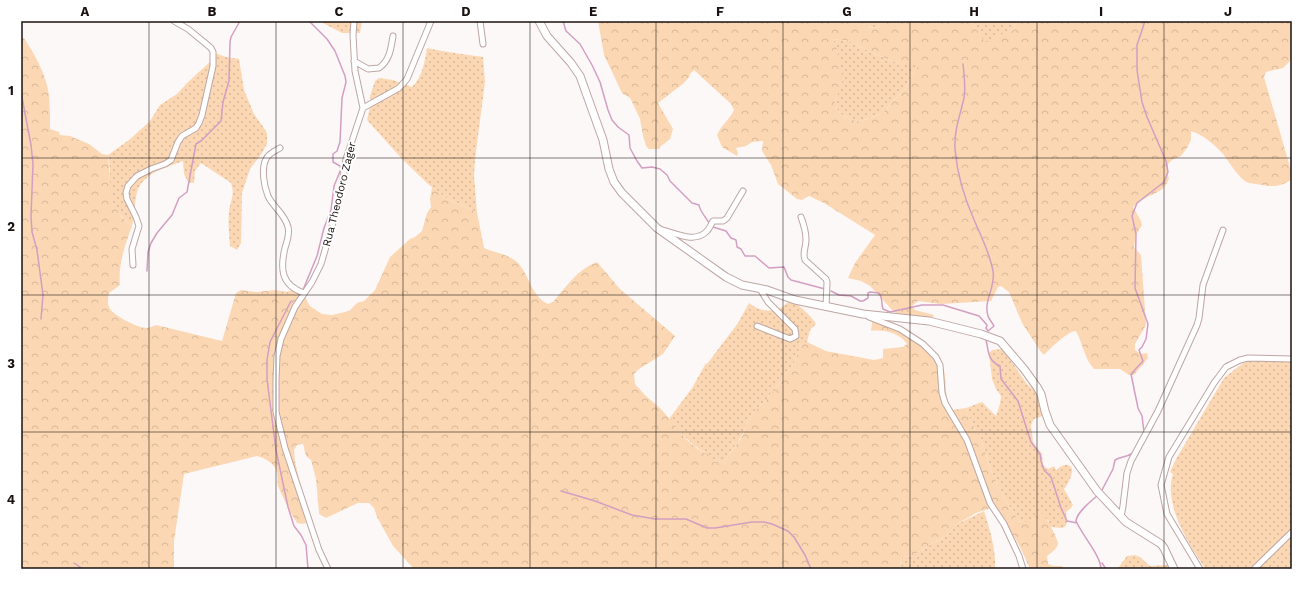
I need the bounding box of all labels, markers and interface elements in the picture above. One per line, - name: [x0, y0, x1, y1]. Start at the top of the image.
- text: A: [81, 4, 90, 19]
- text: B: [208, 4, 217, 19]
- text: C: [335, 4, 344, 19]
- text: D: [461, 4, 471, 19]
- text: E: [589, 4, 597, 19]
- text: F: [716, 4, 724, 19]
- text: G: [842, 4, 852, 19]
- text: H: [969, 4, 979, 19]
- text: I: [1099, 4, 1103, 19]
- text: J: [1224, 4, 1232, 19]
- text: 1: [8, 83, 14, 98]
- street label: Rua Theodoro Zager: [320, 140, 359, 248]
- text: 2: [7, 219, 15, 234]
- text: 3: [7, 356, 15, 371]
- text: 4: [7, 492, 16, 507]

